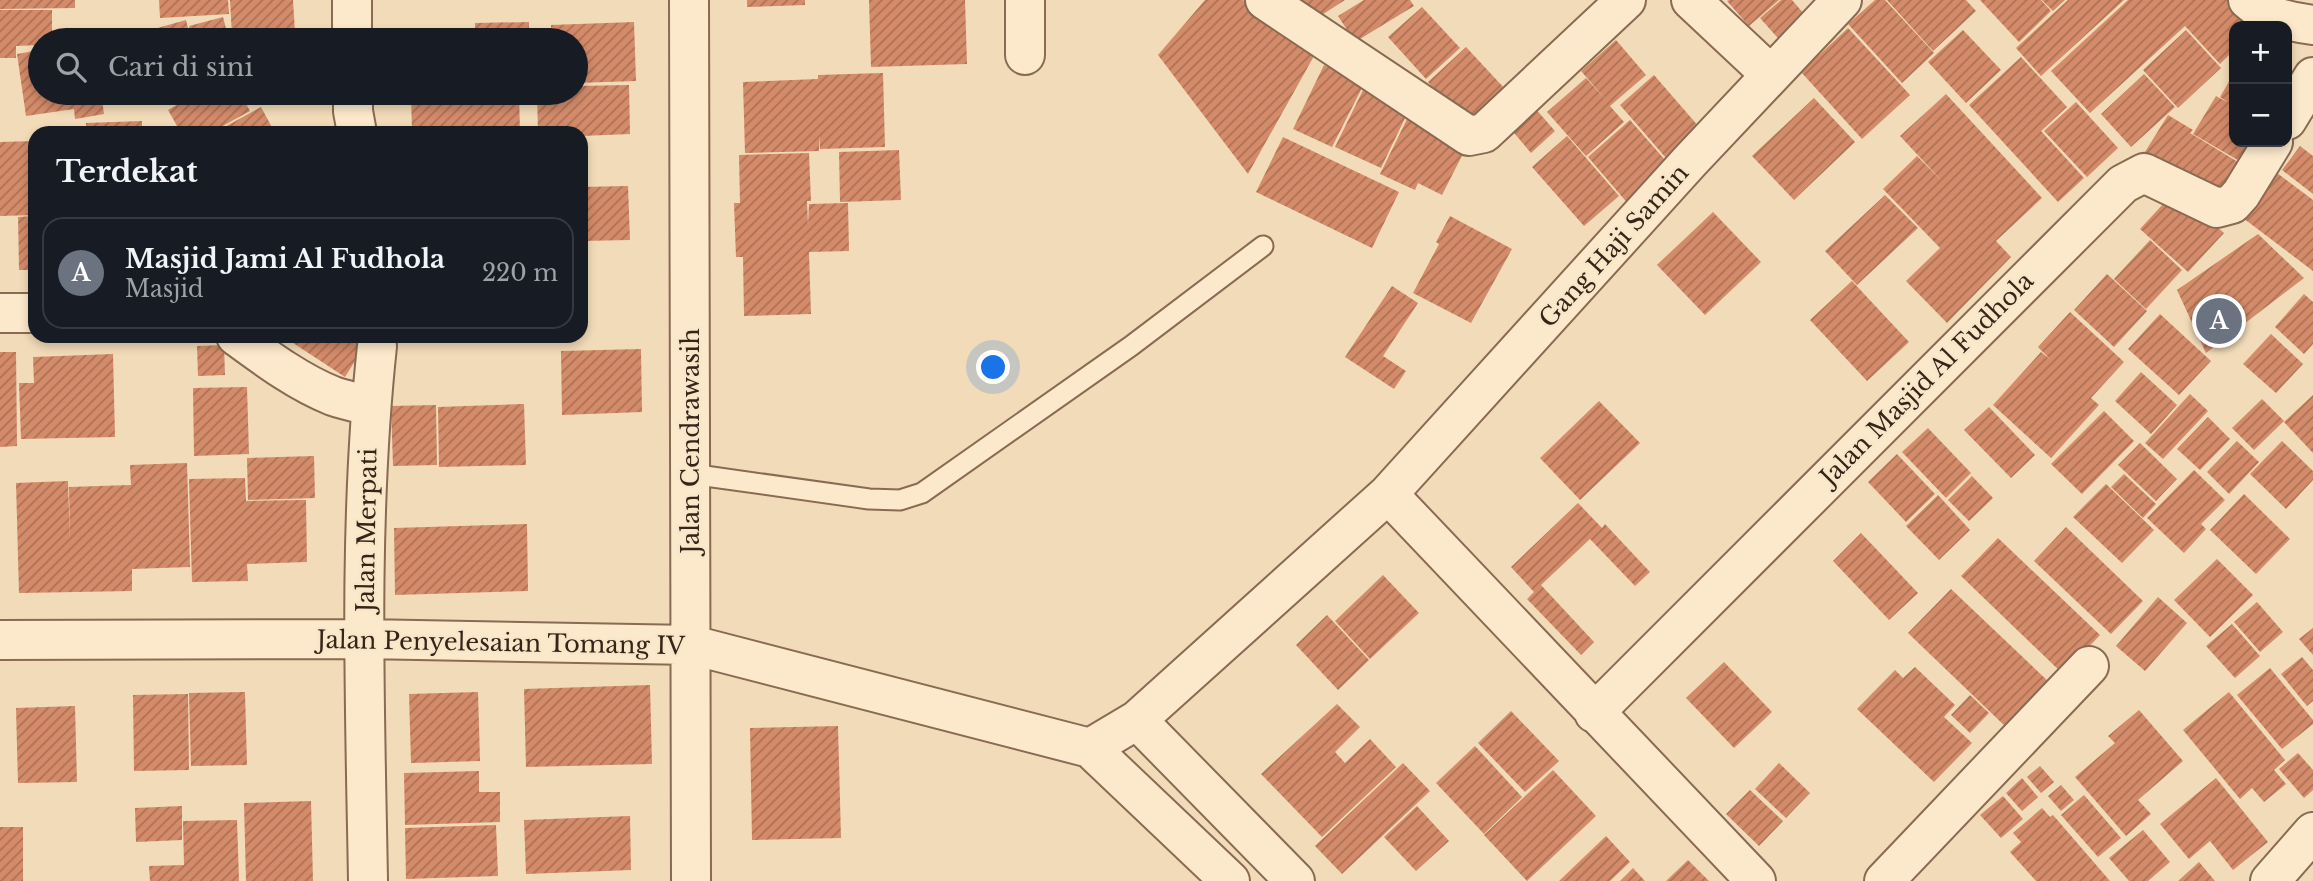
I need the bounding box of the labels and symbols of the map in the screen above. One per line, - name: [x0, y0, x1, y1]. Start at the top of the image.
- street label: Gang Haji Samin: [1533, 158, 1694, 333]
- street label: Jalan Masjid Al Fudhola: [1812, 266, 2040, 493]
- pin: A: [2196, 295, 2242, 347]
- street label: Jalan Cendrawasih: [676, 328, 705, 557]
- your location: [976, 350, 1010, 384]
- street label: Jalan Merpati: [351, 448, 382, 615]
- street label: Jalan Penyelesaian Tomang IV: [314, 625, 687, 660]

